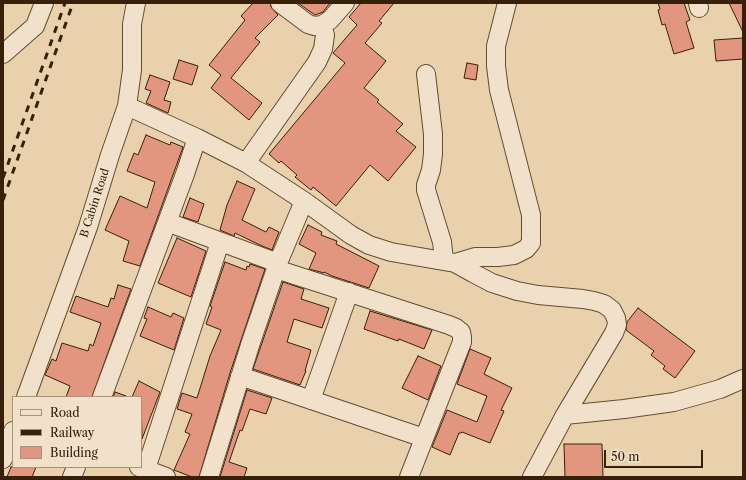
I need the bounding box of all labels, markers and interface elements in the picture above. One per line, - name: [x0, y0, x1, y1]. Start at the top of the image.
- street label: B Cabin Road: [78, 167, 112, 239]
- legend: [12, 396, 142, 468]
- text: Road: [50, 405, 80, 420]
- text: Railway: [50, 425, 95, 440]
- scale bar: [606, 442, 705, 468]
- text: Building: [50, 445, 98, 460]
- text: 50 m: [611, 449, 640, 464]

